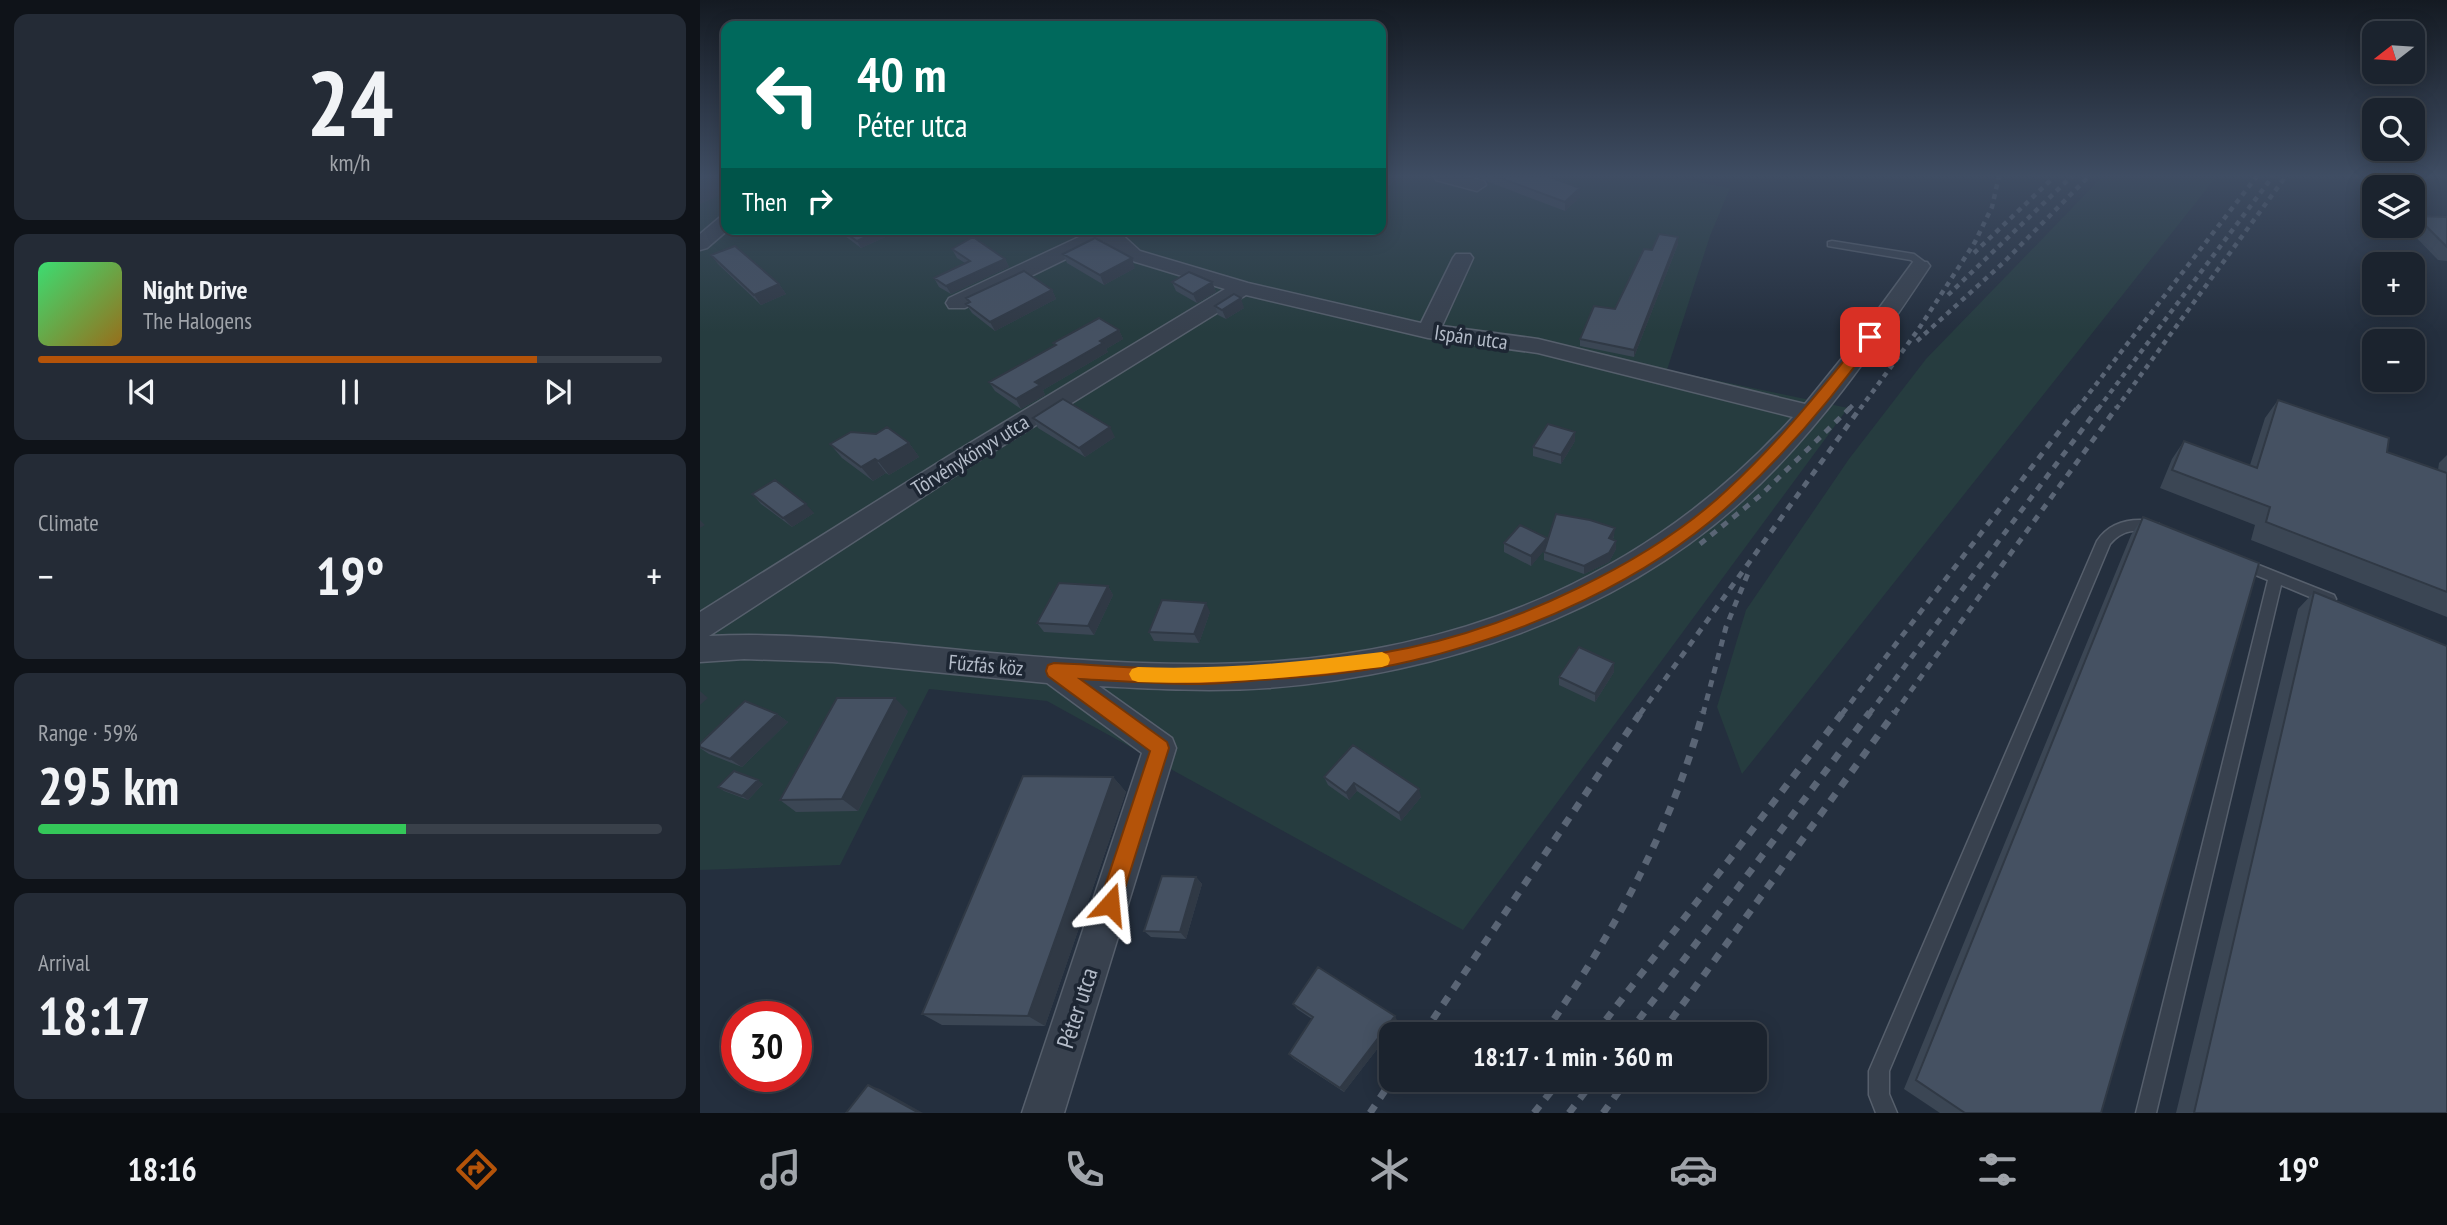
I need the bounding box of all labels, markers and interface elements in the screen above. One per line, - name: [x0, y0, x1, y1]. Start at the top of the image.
- north arrow: [2362, 21, 2426, 84]
- map controls: [2362, 21, 2425, 392]
- text: 40 m: [857, 42, 946, 106]
- text: 24: [307, 43, 394, 161]
- icon: left: [742, 49, 833, 140]
- button: search: [2362, 98, 2425, 161]
- text: Péter utca: [857, 104, 968, 146]
- text: km/h: [330, 148, 370, 177]
- button: layers: [2362, 175, 2425, 238]
- icon: right: [801, 182, 839, 220]
- text: Then: [742, 185, 787, 218]
- button: +: [2362, 252, 2425, 315]
- text: Night Drive: [143, 273, 248, 306]
- text: The Halogens: [143, 306, 252, 335]
- pin: [1840, 307, 1900, 367]
- street label: Ispán utca: [1433, 318, 1509, 356]
- icon: arrive: [1851, 318, 1889, 356]
- button: −: [2362, 329, 2425, 392]
- icon: previous: [123, 373, 161, 411]
- icon: pause: [331, 373, 369, 411]
- icon: next: [539, 373, 577, 411]
- street label: Törvénykönyv utca: [906, 408, 1034, 502]
- text: Climate: [38, 508, 99, 537]
- text: 19°: [316, 542, 384, 609]
- text: −: [38, 551, 54, 600]
- text: +: [646, 551, 662, 600]
- street label: Fűzfás köz: [947, 648, 1025, 682]
- text: Range · 59%: [38, 718, 138, 747]
- text: 295 km: [38, 752, 179, 819]
- position arrow: [1073, 867, 1147, 941]
- text: Arrival: [38, 948, 90, 977]
- street label: Péter utca: [1049, 964, 1105, 1052]
- text: 18:17: [38, 982, 150, 1049]
- speed limit sign: 30: [721, 1001, 812, 1092]
- text: 18:17 · 1 min · 360 m: [1473, 1040, 1673, 1073]
- icon: directions: [452, 1145, 501, 1194]
- icon: music: [756, 1145, 805, 1194]
- icon: phone: [1060, 1145, 1109, 1194]
- icon: climate: [1365, 1145, 1414, 1194]
- icon: car: [1669, 1145, 1718, 1194]
- icon: filters: [1973, 1145, 2022, 1194]
- text: 18:16: [128, 1148, 197, 1190]
- text: 19°: [2277, 1148, 2319, 1190]

